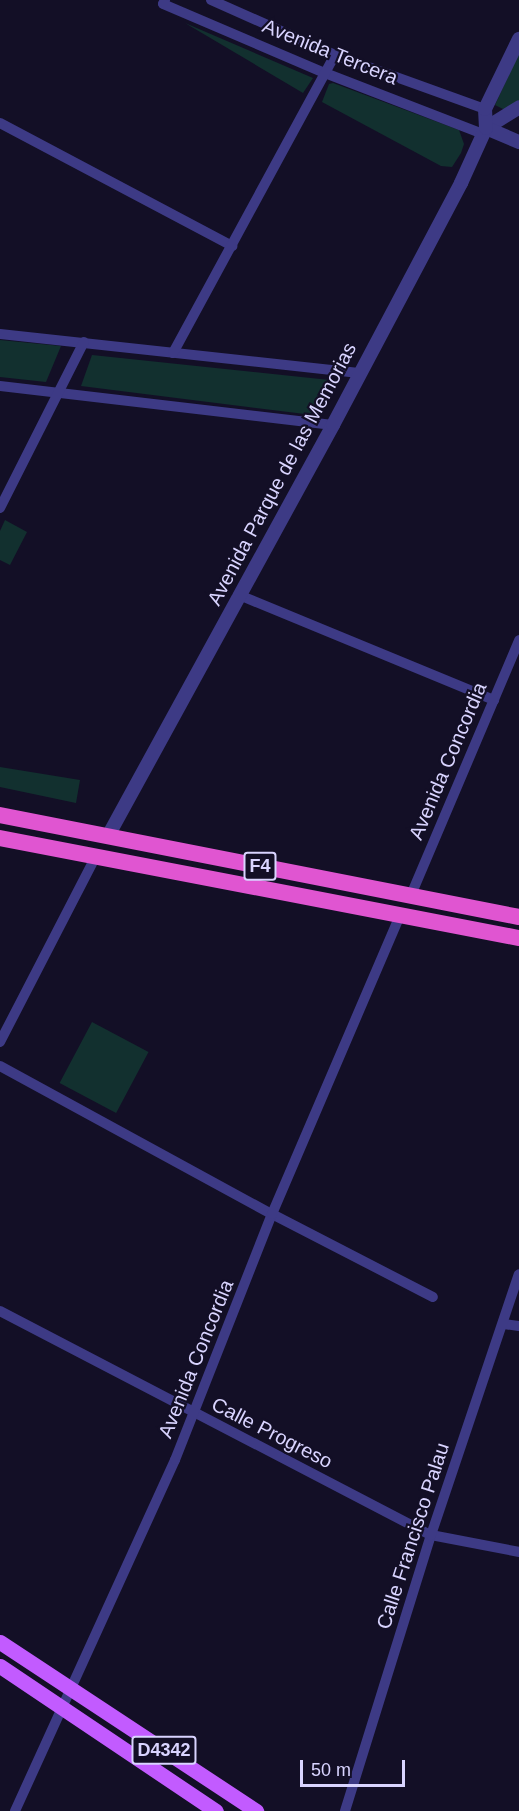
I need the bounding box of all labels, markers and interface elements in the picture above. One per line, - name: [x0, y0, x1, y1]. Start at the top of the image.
- street label: Avenida Tercera: [259, 14, 401, 90]
- street label: Avenida Parque de las Memorias: [202, 338, 362, 610]
- street label: Avenida Concordia: [404, 679, 492, 843]
- road number: F4: [242, 851, 278, 881]
- street label: Avenida Concordia: [153, 1276, 239, 1442]
- street label: Calle Progreso: [208, 1392, 336, 1474]
- street label: Calle Francisco Palau: [372, 1440, 454, 1632]
- road number: D4342: [131, 1735, 197, 1765]
- scale bar: [303, 1748, 408, 1786]
- text: 50 m: [311, 1760, 351, 1780]

